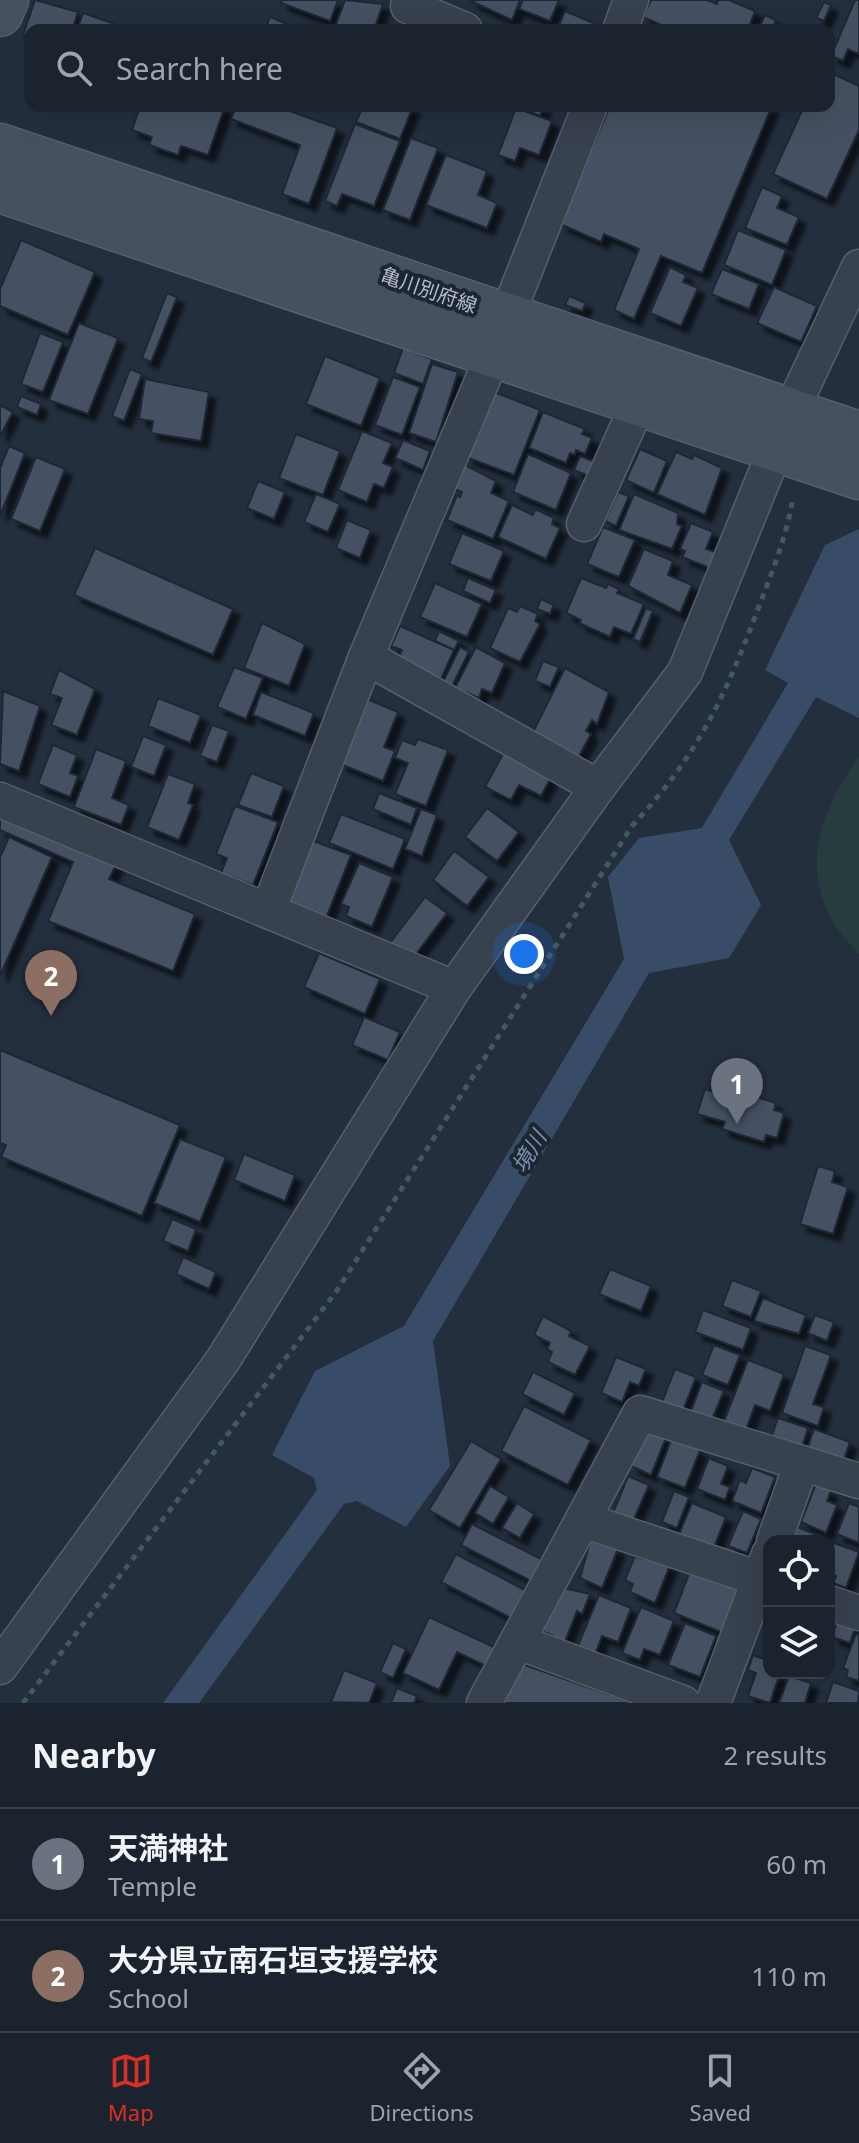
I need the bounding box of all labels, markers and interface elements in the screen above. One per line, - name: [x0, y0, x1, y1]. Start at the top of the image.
- search box: [24, 24, 835, 112]
- icon: search: [52, 46, 96, 90]
- text: Search here: [116, 48, 283, 89]
- street label: 亀川別府線: [377, 261, 481, 319]
- your location: [504, 934, 544, 974]
- pin: 2: [25, 950, 77, 1016]
- pin: 1: [711, 1058, 763, 1124]
- water label: 境川: [504, 1123, 553, 1178]
- map controls: [763, 1535, 835, 1679]
- button: locate: [763, 1535, 835, 1607]
- button: layers: [763, 1607, 835, 1679]
- text: Nearby: [32, 1732, 156, 1778]
- text: 2 results: [723, 1737, 827, 1773]
- text: 天満神社: [108, 1827, 228, 1868]
- text: 1: [51, 1846, 65, 1882]
- text: 60 m: [766, 1846, 827, 1882]
- text: Temple: [108, 1868, 197, 1904]
- text: 大分県立南石垣支援学校: [108, 1939, 438, 1980]
- text: 2: [51, 1958, 65, 1994]
- text: 110 m: [751, 1958, 827, 1994]
- text: School: [108, 1980, 189, 2016]
- tab: Map: [108, 2049, 154, 2127]
- tab: Directions: [369, 2049, 474, 2127]
- tab: Saved: [690, 2049, 751, 2127]

